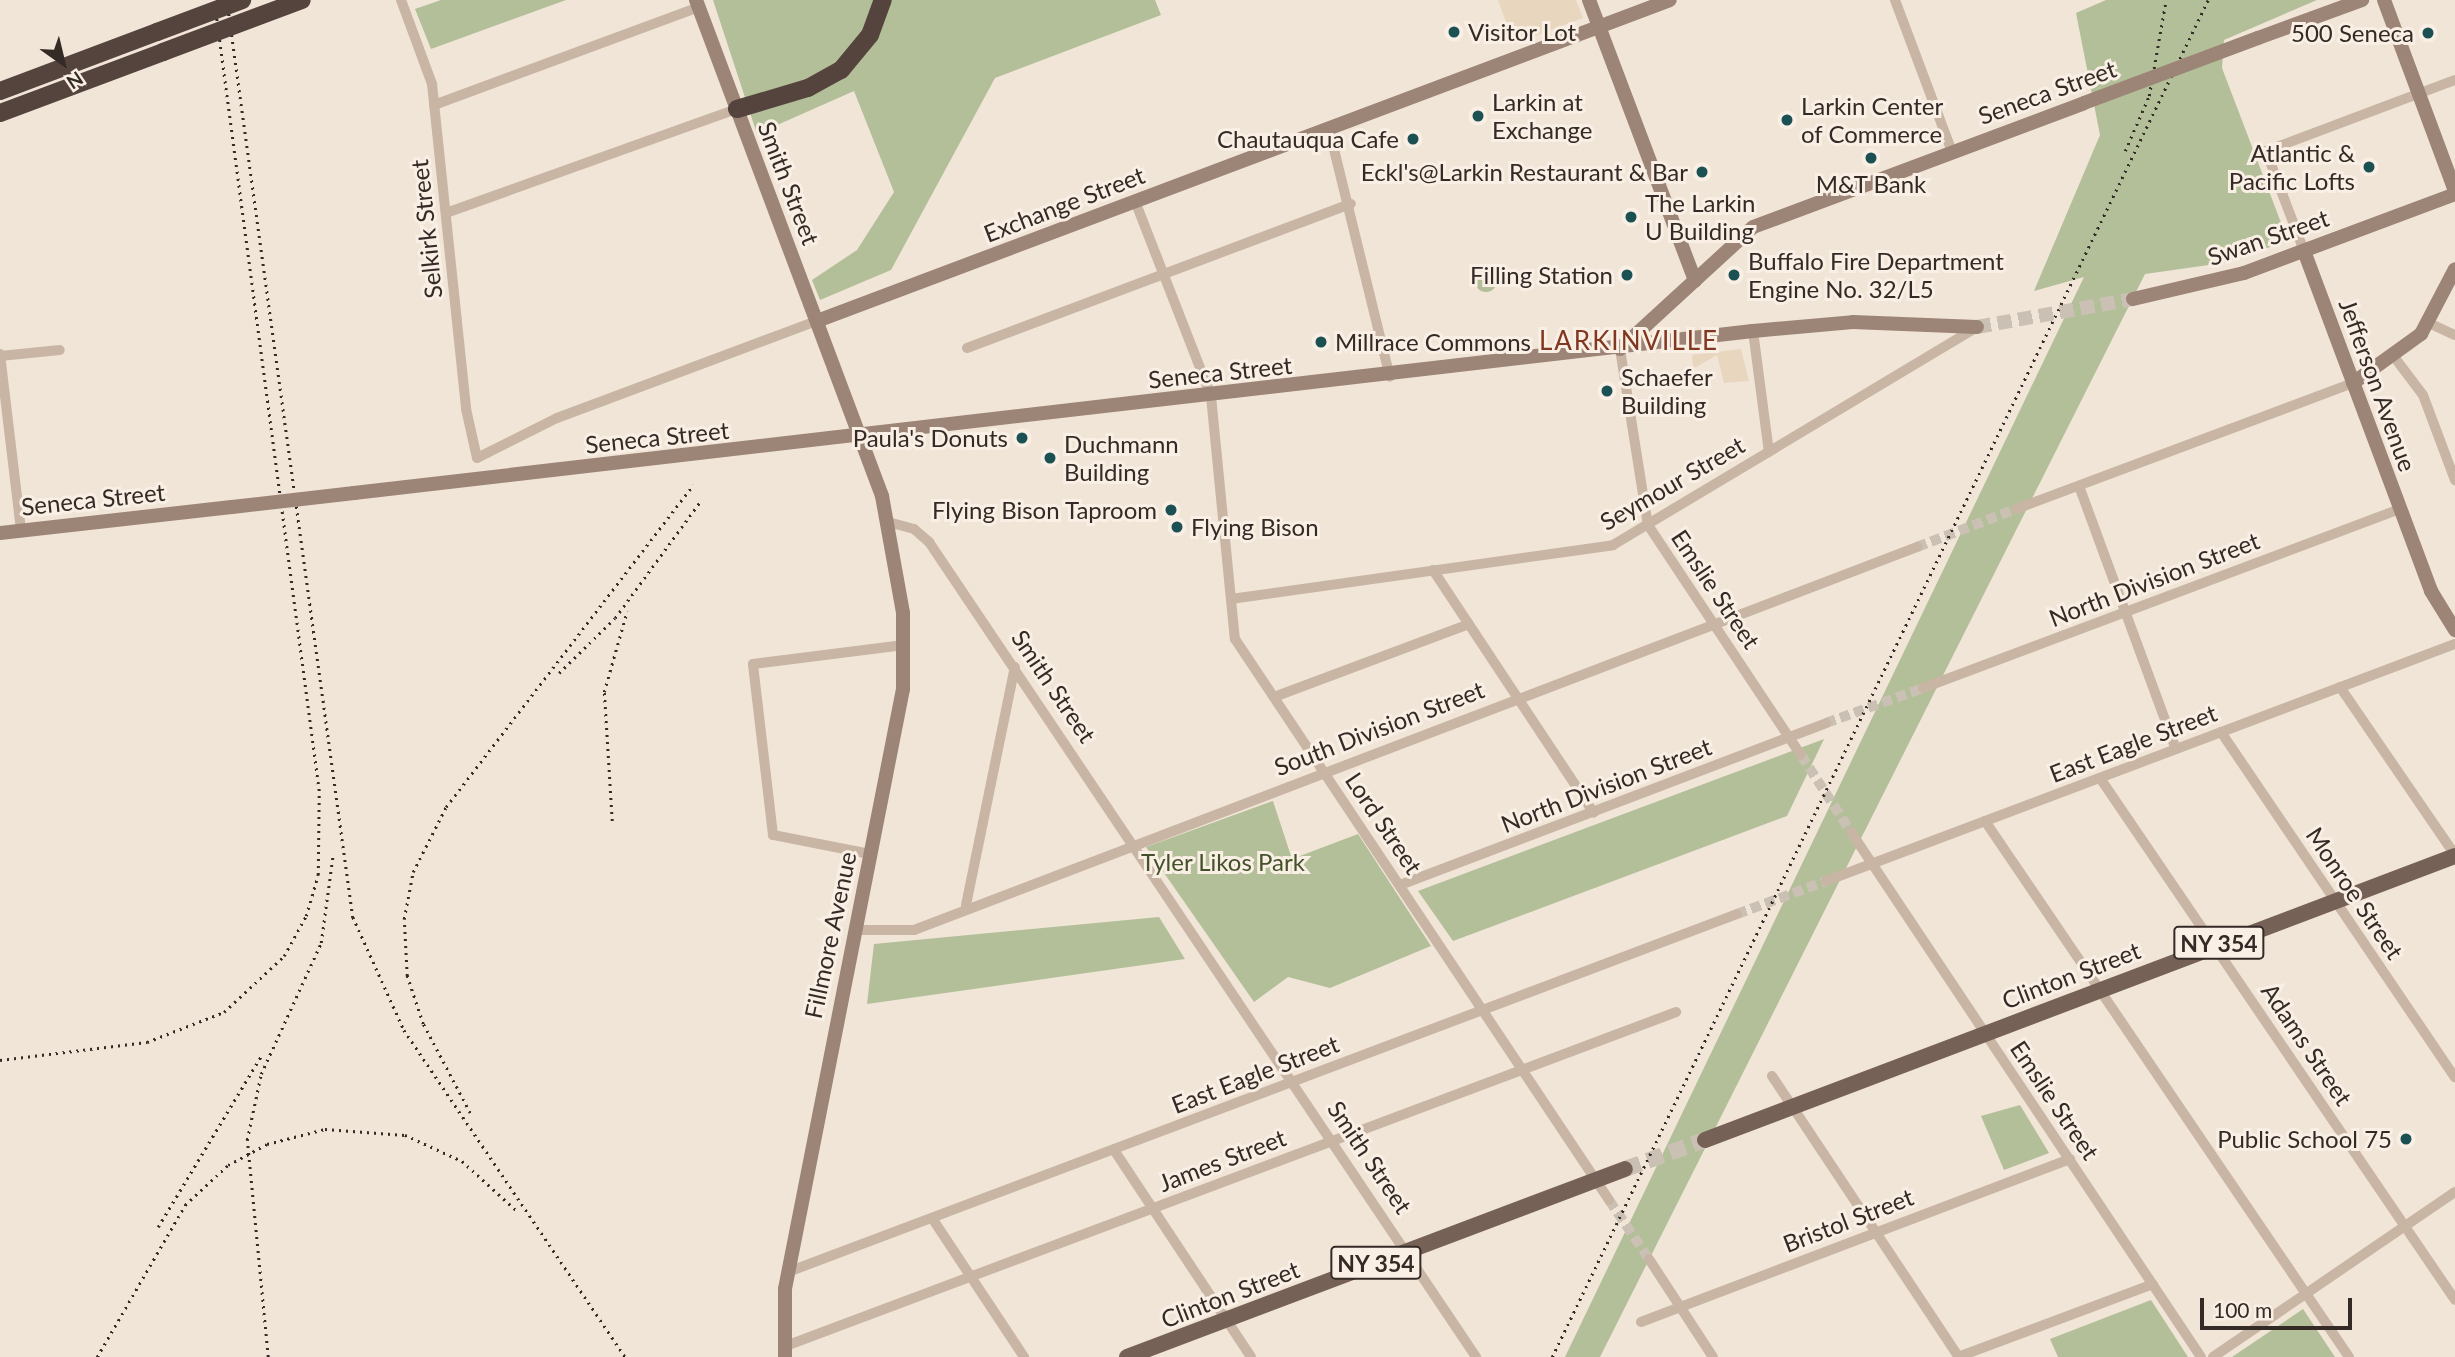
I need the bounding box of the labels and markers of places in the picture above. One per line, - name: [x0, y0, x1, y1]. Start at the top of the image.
- place label: Visitor Lot: [1468, 18, 1577, 46]
- place label: 500 Seneca: [2291, 19, 2414, 47]
- marker: Visitor Lot: [1446, 24, 1462, 40]
- marker: 500 Seneca: [2420, 25, 2436, 41]
- place label: Larkin at Exchange: [1492, 88, 1592, 144]
- place label: Larkin Center of Commerce: [1801, 92, 1943, 148]
- marker: Larkin at Exchange: [1470, 108, 1486, 124]
- marker: Larkin Center of Commerce: [1779, 112, 1795, 128]
- place label: Chautauqua Cafe: [1217, 125, 1399, 153]
- marker: Chautauqua Cafe: [1405, 131, 1421, 147]
- place label: Atlantic & Pacific Lofts: [2229, 139, 2355, 195]
- marker: M&T Bank: [1863, 150, 1879, 166]
- place label: Eckl's@Larkin Restaurant & Bar: [1361, 158, 1688, 186]
- marker: Atlantic & Pacific Lofts: [2361, 159, 2377, 175]
- marker: Eckl's@Larkin Restaurant & Bar: [1694, 164, 1710, 180]
- place label: M&T Bank: [1815, 170, 1927, 198]
- place label: The Larkin U Building: [1645, 189, 1756, 245]
- marker: The Larkin U Building: [1623, 209, 1639, 225]
- place label: Buffalo Fire Department Engine No. 32/L5: [1748, 247, 2004, 303]
- place label: Filling Station: [1470, 261, 1613, 289]
- marker: Filling Station: [1619, 267, 1635, 283]
- marker: Buffalo Fire Department Engine No. 32/L5: [1726, 267, 1742, 283]
- place label: Millrace Commons: [1335, 328, 1531, 356]
- marker: Millrace Commons: [1313, 334, 1329, 350]
- place label: Schaefer Building: [1621, 363, 1713, 419]
- marker: Schaefer Building: [1599, 383, 1615, 399]
- place label: Paula's Donuts: [853, 424, 1008, 452]
- marker: Paula's Donuts: [1014, 430, 1030, 446]
- place label: Duchmann Building: [1064, 430, 1179, 486]
- marker: Duchmann Building: [1042, 450, 1058, 466]
- place label: Flying Bison Taproom: [931, 496, 1157, 524]
- marker: Flying Bison Taproom: [1163, 502, 1179, 518]
- place label: Flying Bison: [1191, 513, 1319, 541]
- marker: Flying Bison: [1169, 519, 1185, 535]
- place label: Public School 75: [2217, 1125, 2392, 1153]
- marker: Public School 75: [2398, 1131, 2414, 1147]

